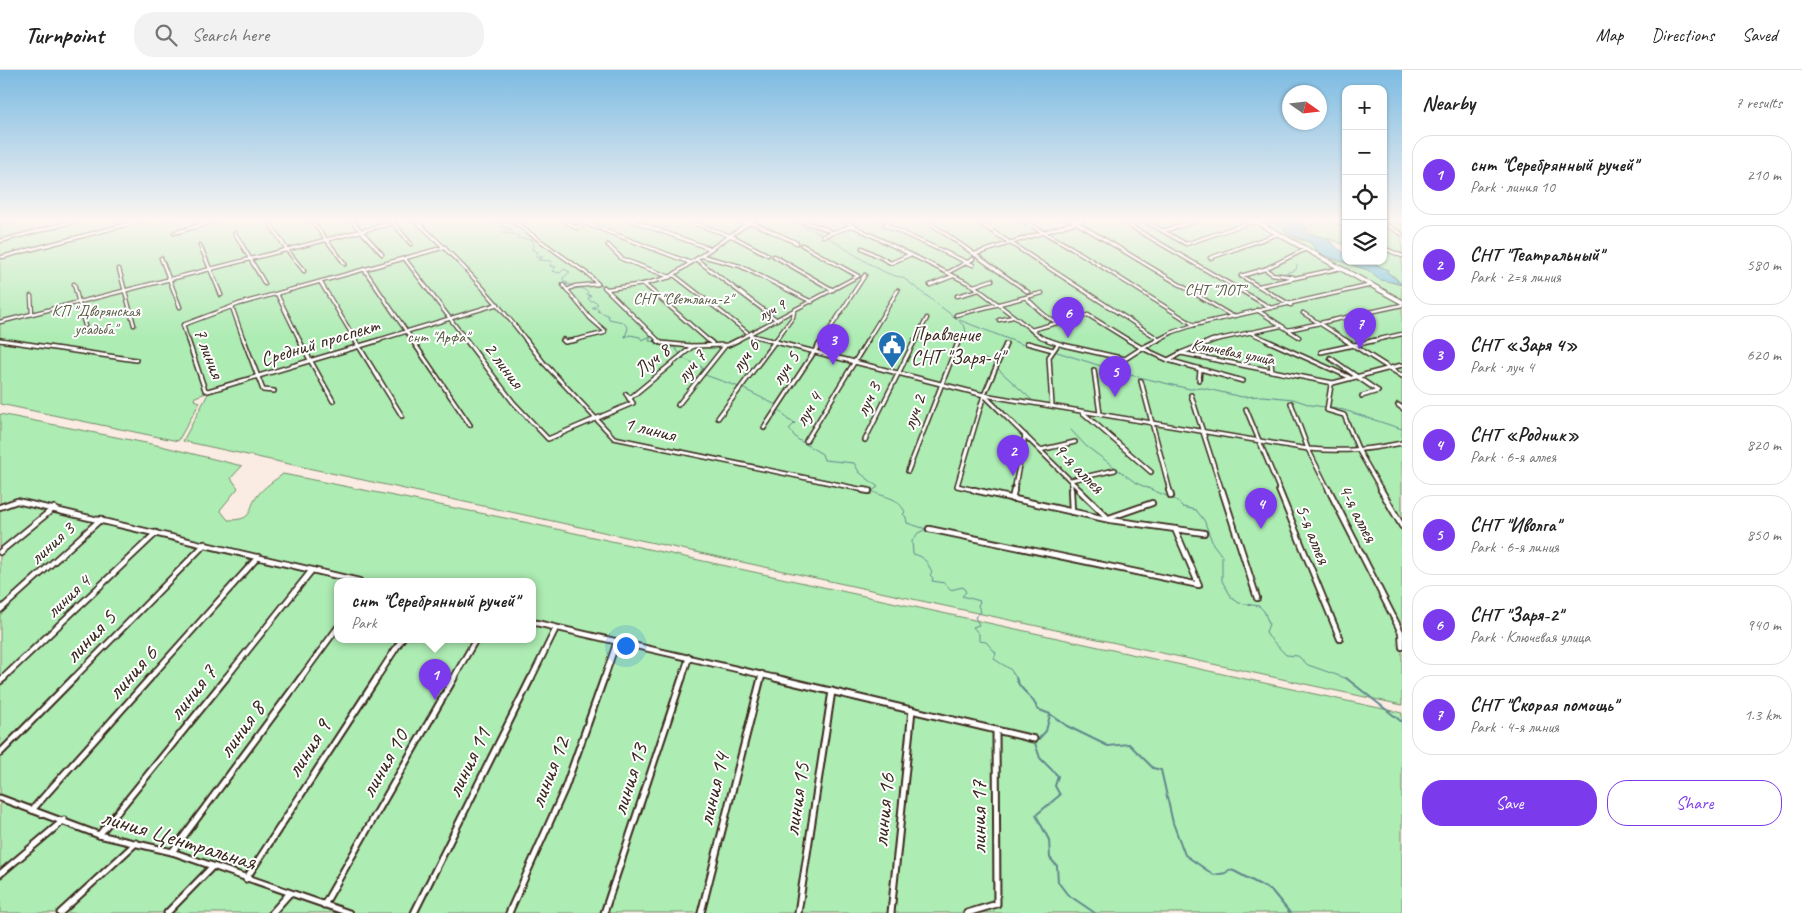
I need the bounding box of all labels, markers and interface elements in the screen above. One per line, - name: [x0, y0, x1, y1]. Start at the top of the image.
- search box: [134, 12, 484, 57]
- text: Turnpoint: [25, 20, 104, 50]
- icon: search: [152, 21, 180, 49]
- text: Search here: [192, 23, 269, 47]
- text: Map: [1596, 24, 1623, 46]
- text: Directions: [1651, 24, 1714, 46]
- text: Saved: [1742, 24, 1777, 46]
- north arrow: [1282, 85, 1327, 130]
- map controls: [1342, 85, 1387, 265]
- button: +: [1342, 85, 1387, 130]
- text: Nearby: [1422, 90, 1475, 116]
- text: 7 results: [1735, 93, 1782, 113]
- button: −: [1342, 130, 1387, 175]
- text: снт "Серебрянный ручей": [1470, 153, 1638, 177]
- text: 1: [1435, 165, 1443, 185]
- text: 210 m: [1747, 165, 1781, 185]
- button: locate: [1342, 175, 1387, 220]
- text: Park · линия 10: [1470, 177, 1555, 197]
- button: layers: [1342, 220, 1387, 265]
- text: СНТ "Театральный": [1470, 243, 1603, 267]
- text: 2: [1435, 255, 1443, 275]
- text: 580 m: [1747, 255, 1781, 275]
- text: Park · 2=я линия: [1470, 267, 1561, 287]
- park label: СНТ "ЛОТ": [1185, 280, 1248, 300]
- park label: СНТ "Светлана-2": [633, 289, 736, 309]
- street label: луч 9: [755, 294, 791, 325]
- pin: 6: [1052, 297, 1084, 338]
- park label: КП "Дворянская усадьба": [52, 301, 141, 339]
- pin: 7: [1344, 308, 1376, 349]
- street label: Средний проспект: [257, 312, 383, 372]
- place label: Правление СНТ "Заря-4": [911, 322, 1009, 370]
- street label: 7 линия: [188, 324, 231, 384]
- pin: 3: [817, 324, 849, 365]
- park label: снт "Арфа": [407, 327, 472, 347]
- public building icon: Правление СНТ "Заря-4": [877, 330, 907, 369]
- text: СНТ «Заря 4»: [1470, 333, 1577, 357]
- street label: луч 6: [725, 334, 766, 378]
- street label: Ключевая улица: [1190, 334, 1277, 370]
- street label: 2 линия: [478, 337, 531, 395]
- street label: Луч 8: [629, 337, 677, 382]
- street label: луч 7: [670, 344, 712, 387]
- text: 3: [1435, 345, 1443, 365]
- text: 620 m: [1747, 345, 1781, 365]
- street label: луч 5: [765, 346, 806, 390]
- pin: 5: [1099, 356, 1131, 397]
- text: Park · луч 4: [1470, 357, 1534, 377]
- street label: луч 3: [849, 376, 888, 420]
- street label: луч 4: [788, 386, 829, 430]
- street label: луч 2: [896, 389, 933, 433]
- street label: 1 линия: [622, 411, 680, 448]
- text: СНТ «Родник»: [1470, 423, 1579, 447]
- pin: 2: [997, 435, 1029, 476]
- text: 4: [1435, 435, 1443, 455]
- text: 820 m: [1747, 435, 1781, 455]
- street label: 9-я аллея: [1048, 437, 1110, 499]
- text: Park · 6-я аллея: [1470, 447, 1556, 467]
- street label: 4-я аллея: [1333, 480, 1384, 547]
- pin: 4: [1245, 488, 1277, 529]
- street label: 5-я аллея: [1290, 500, 1337, 568]
- text: СНТ "Иволга": [1470, 513, 1560, 537]
- street label: линия 3: [24, 515, 81, 570]
- text: 5: [1436, 525, 1442, 545]
- text: 850 m: [1747, 525, 1781, 545]
- text: Park · 6-я линия: [1470, 537, 1559, 557]
- street label: линия 4: [40, 568, 97, 623]
- popup: [334, 578, 536, 643]
- text: снт "Серебрянный ручей": [351, 589, 519, 613]
- street label: линия 5: [58, 602, 123, 669]
- text: СНТ "Заря-2": [1470, 603, 1562, 627]
- text: Park: [351, 613, 377, 633]
- text: 6: [1435, 615, 1443, 635]
- text: 940 m: [1747, 615, 1781, 635]
- text: Park · Ключевая улица: [1470, 627, 1590, 647]
- your location: [613, 633, 639, 659]
- street label: линия 6: [100, 638, 165, 705]
- street label: линия 7: [161, 657, 224, 726]
- pin: 1: [419, 659, 451, 700]
- street label: линия 8: [210, 693, 273, 763]
- text: СНТ "Скорая помощь": [1470, 693, 1617, 717]
- text: 7: [1435, 705, 1443, 725]
- text: 1.3 km: [1744, 705, 1781, 725]
- street label: линия 9: [278, 712, 339, 782]
- text: Park · 4-я линия: [1470, 717, 1559, 737]
- street label: линия 11: [438, 721, 498, 802]
- street label: линия 10: [353, 722, 416, 802]
- street label: линия 12: [521, 730, 577, 812]
- street label: линия 13: [603, 737, 655, 818]
- street label: линия 14: [690, 748, 737, 828]
- street label: линия 15: [775, 759, 817, 838]
- street label: линия 16: [864, 771, 902, 848]
- street label: линия 17: [963, 779, 993, 854]
- button: Save: [1422, 780, 1597, 826]
- button: Share: [1607, 780, 1782, 826]
- street label: линия Центральная: [98, 801, 261, 877]

